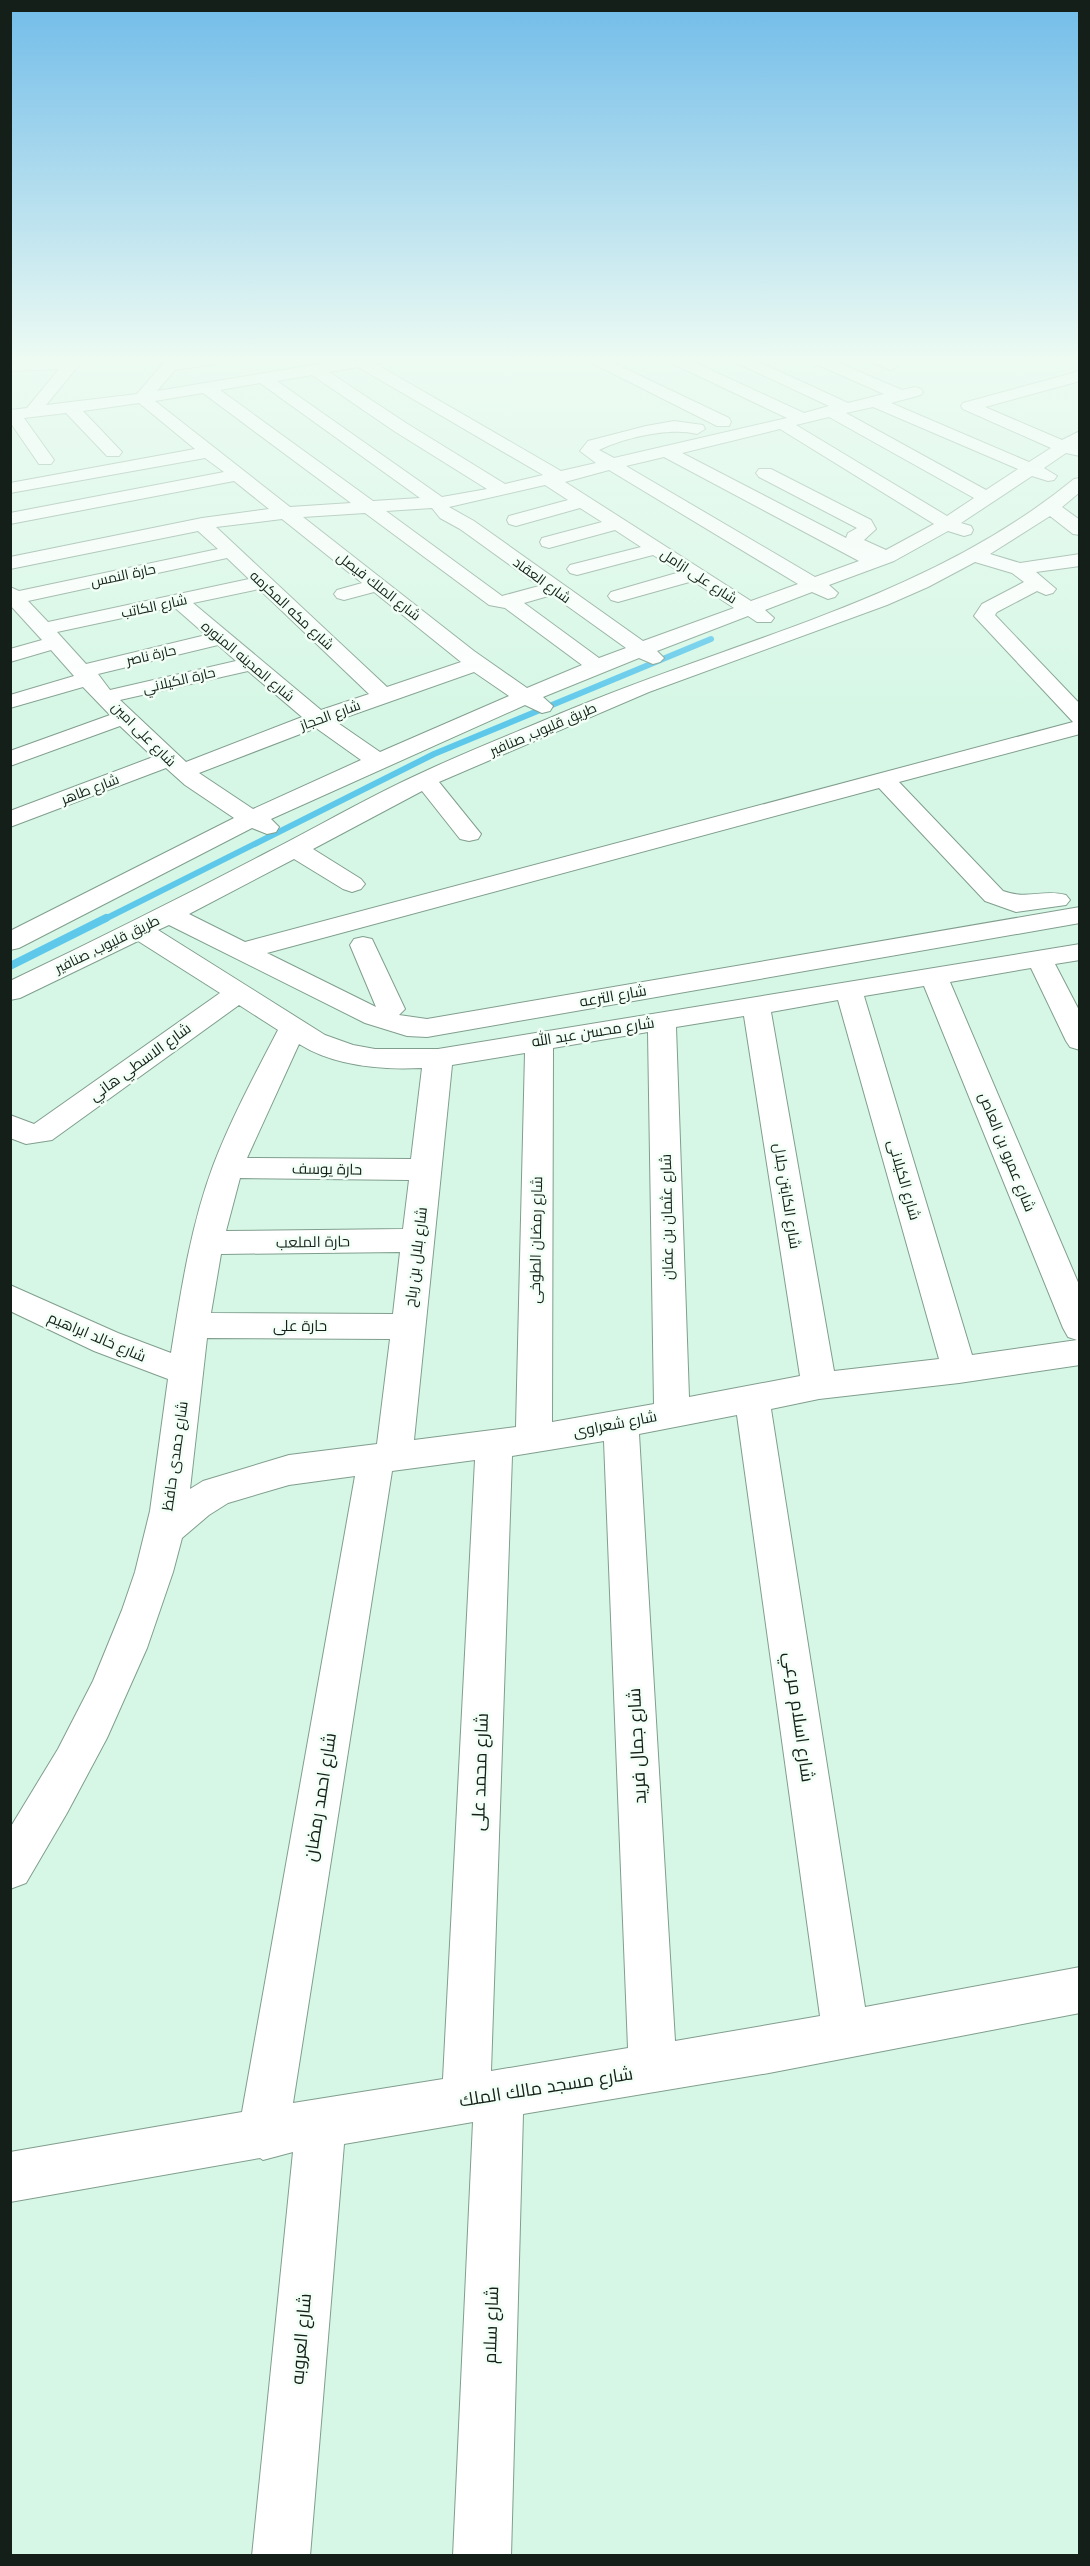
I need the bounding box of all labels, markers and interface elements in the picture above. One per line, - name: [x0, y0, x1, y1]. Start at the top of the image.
- street label: شارع على ازامل: [657, 545, 741, 607]
- street label: شارع الملك فيصل: [333, 548, 425, 624]
- street label: شارع العقاد: [510, 553, 574, 607]
- street label: حارة النمس: [89, 559, 157, 591]
- street label: شارع مكه المكرمه: [246, 566, 338, 654]
- street label: شارع الكاتب: [119, 590, 189, 622]
- street label: شارع المدينه المنوره: [198, 617, 298, 705]
- street label: حارة ناصر: [123, 641, 178, 670]
- street label: حارة الكيلاني: [141, 663, 218, 700]
- street label: شارع الحجاز: [296, 696, 363, 735]
- street label: شارع على امين: [108, 698, 180, 770]
- street label: طريق قليوب, صنافير: [486, 698, 599, 760]
- street label: شارع طاهر: [57, 770, 122, 809]
- street label: طريق قليوب, صنافير: [51, 911, 162, 978]
- street label: شارع الترعه: [578, 980, 648, 1013]
- street label: شارع محسن عبد الله: [530, 1012, 656, 1053]
- street label: شارع الاسطي هاني: [85, 1018, 196, 1107]
- street label: شارع عمرو بن العاص: [973, 1089, 1040, 1215]
- street label: شارع الكيلانى: [882, 1137, 925, 1223]
- street label: شارع الكابتن جلال: [768, 1142, 805, 1250]
- street label: شارع عثمان بن عفان: [656, 1154, 679, 1280]
- street label: حارة يوسف: [292, 1158, 362, 1180]
- street label: شارع رمضان الطوخى: [525, 1176, 548, 1304]
- street label: شارع بلال بن رباح: [400, 1206, 433, 1308]
- street label: حارة الملعب: [276, 1231, 350, 1253]
- street label: شارع خالد ابراهيم: [44, 1307, 149, 1368]
- street label: حارة على: [273, 1316, 327, 1336]
- street label: شارع حمدى حافظ: [157, 1400, 194, 1512]
- street label: شارع شعراوى: [571, 1406, 659, 1443]
- street label: شارع اسلام مرعي: [776, 1650, 820, 1784]
- street label: شارع جمال فريد: [622, 1687, 652, 1805]
- street label: شارع محمد على: [466, 1713, 494, 1831]
- street label: شارع احمد رمضان: [298, 1731, 342, 1863]
- street label: شارع مسجد مالك الملك: [457, 2061, 635, 2113]
- street label: شارع سلام: [478, 2286, 504, 2364]
- street label: شارع العروبه: [285, 2292, 317, 2386]

